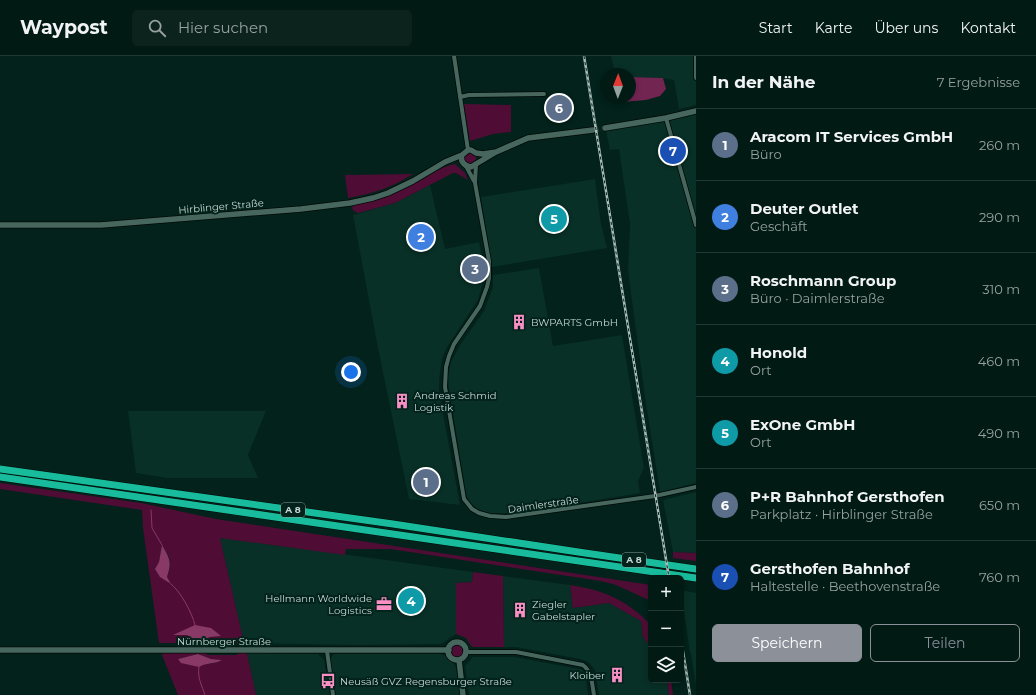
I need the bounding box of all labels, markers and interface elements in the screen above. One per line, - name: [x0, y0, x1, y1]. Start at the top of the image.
- search box: [132, 10, 412, 46]
- text: Waypost: [20, 16, 108, 39]
- icon: search: [146, 17, 168, 39]
- text: Hier suchen: [178, 18, 268, 37]
- text: Start: [759, 19, 793, 37]
- text: Karte: [815, 19, 852, 37]
- text: Über uns: [874, 19, 938, 37]
- text: Kontakt: [960, 19, 1016, 37]
- north arrow: [600, 68, 636, 104]
- text: In der Nähe: [712, 72, 816, 92]
- text: 7 Ergebnisse: [937, 74, 1020, 90]
- pin: 6: [546, 93, 572, 123]
- text: Aracom IT Services GmbH: [750, 127, 953, 146]
- pin: 7: [660, 136, 686, 166]
- text: 1: [722, 137, 728, 153]
- text: 260 m: [979, 137, 1020, 153]
- text: Büro: [750, 146, 782, 162]
- street label: Hirblinger Straße: [178, 196, 264, 217]
- text: Deuter Outlet: [750, 199, 859, 218]
- pin: 5: [541, 204, 567, 234]
- text: 2: [721, 209, 729, 225]
- text: 290 m: [979, 209, 1020, 225]
- text: Geschäft: [750, 218, 808, 234]
- pin: 2: [408, 222, 434, 252]
- pin: 3: [462, 254, 488, 284]
- text: Roschmann Group: [750, 271, 896, 290]
- text: 3: [721, 281, 729, 297]
- text: 310 m: [982, 281, 1020, 297]
- text: Büro · Daimlerstraße: [750, 290, 885, 306]
- building icon: BWPARTS GmbH: [510, 313, 528, 331]
- place label: BWPARTS GmbH: [531, 316, 618, 329]
- text: Honold: [750, 343, 807, 362]
- text: 4: [721, 353, 729, 369]
- text: 460 m: [978, 353, 1020, 369]
- your location: [341, 362, 361, 382]
- text: Ort: [750, 362, 772, 378]
- place label: Andreas Schmid Logistik: [414, 389, 496, 414]
- building icon: Andreas Schmid Logistik: [393, 392, 411, 410]
- text: ExOne GmbH: [750, 415, 855, 434]
- text: 5: [721, 425, 729, 441]
- text: 490 m: [978, 425, 1020, 441]
- text: Ort: [750, 434, 772, 450]
- pin: 1: [413, 467, 439, 497]
- text: P+R Bahnhof Gersthofen: [750, 487, 945, 506]
- street label: Daimlerstraße: [507, 493, 579, 516]
- text: 6: [721, 497, 729, 513]
- text: 650 m: [979, 497, 1020, 513]
- road number: A 8: [281, 503, 305, 517]
- text: Parkplatz · Hirblinger Straße: [750, 506, 933, 522]
- road number: A 8: [622, 553, 646, 567]
- text: Gersthofen Bahnhof: [750, 559, 910, 578]
- text: 7: [721, 569, 729, 585]
- text: 760 m: [979, 569, 1020, 585]
- map controls: [648, 575, 684, 683]
- button: +: [648, 575, 684, 611]
- text: Haltestelle · Beethovenstraße: [750, 578, 940, 594]
- pin: 4: [398, 586, 424, 616]
- place label: Hellmann Worldwide Logistics: [265, 592, 372, 617]
- office icon: Hellmann Worldwide Logistics: [375, 595, 393, 613]
- place label: Ziegler Gabelstapler: [532, 598, 595, 623]
- building icon: Ziegler Gabelstapler: [511, 601, 529, 619]
- button: −: [648, 611, 684, 647]
- button: Speichern: [712, 624, 862, 662]
- button: Teilen: [870, 624, 1020, 662]
- street label: Nürnberger Straße: [177, 635, 271, 648]
- button: layers: [648, 647, 684, 683]
- building icon: Kloiber: [608, 666, 626, 684]
- place label: Kloiber: [569, 669, 605, 682]
- bus stop icon: Neusäß GVZ Regensburger Straße: [319, 672, 337, 690]
- place label: Neusäß GVZ Regensburger Straße: [340, 675, 512, 688]

